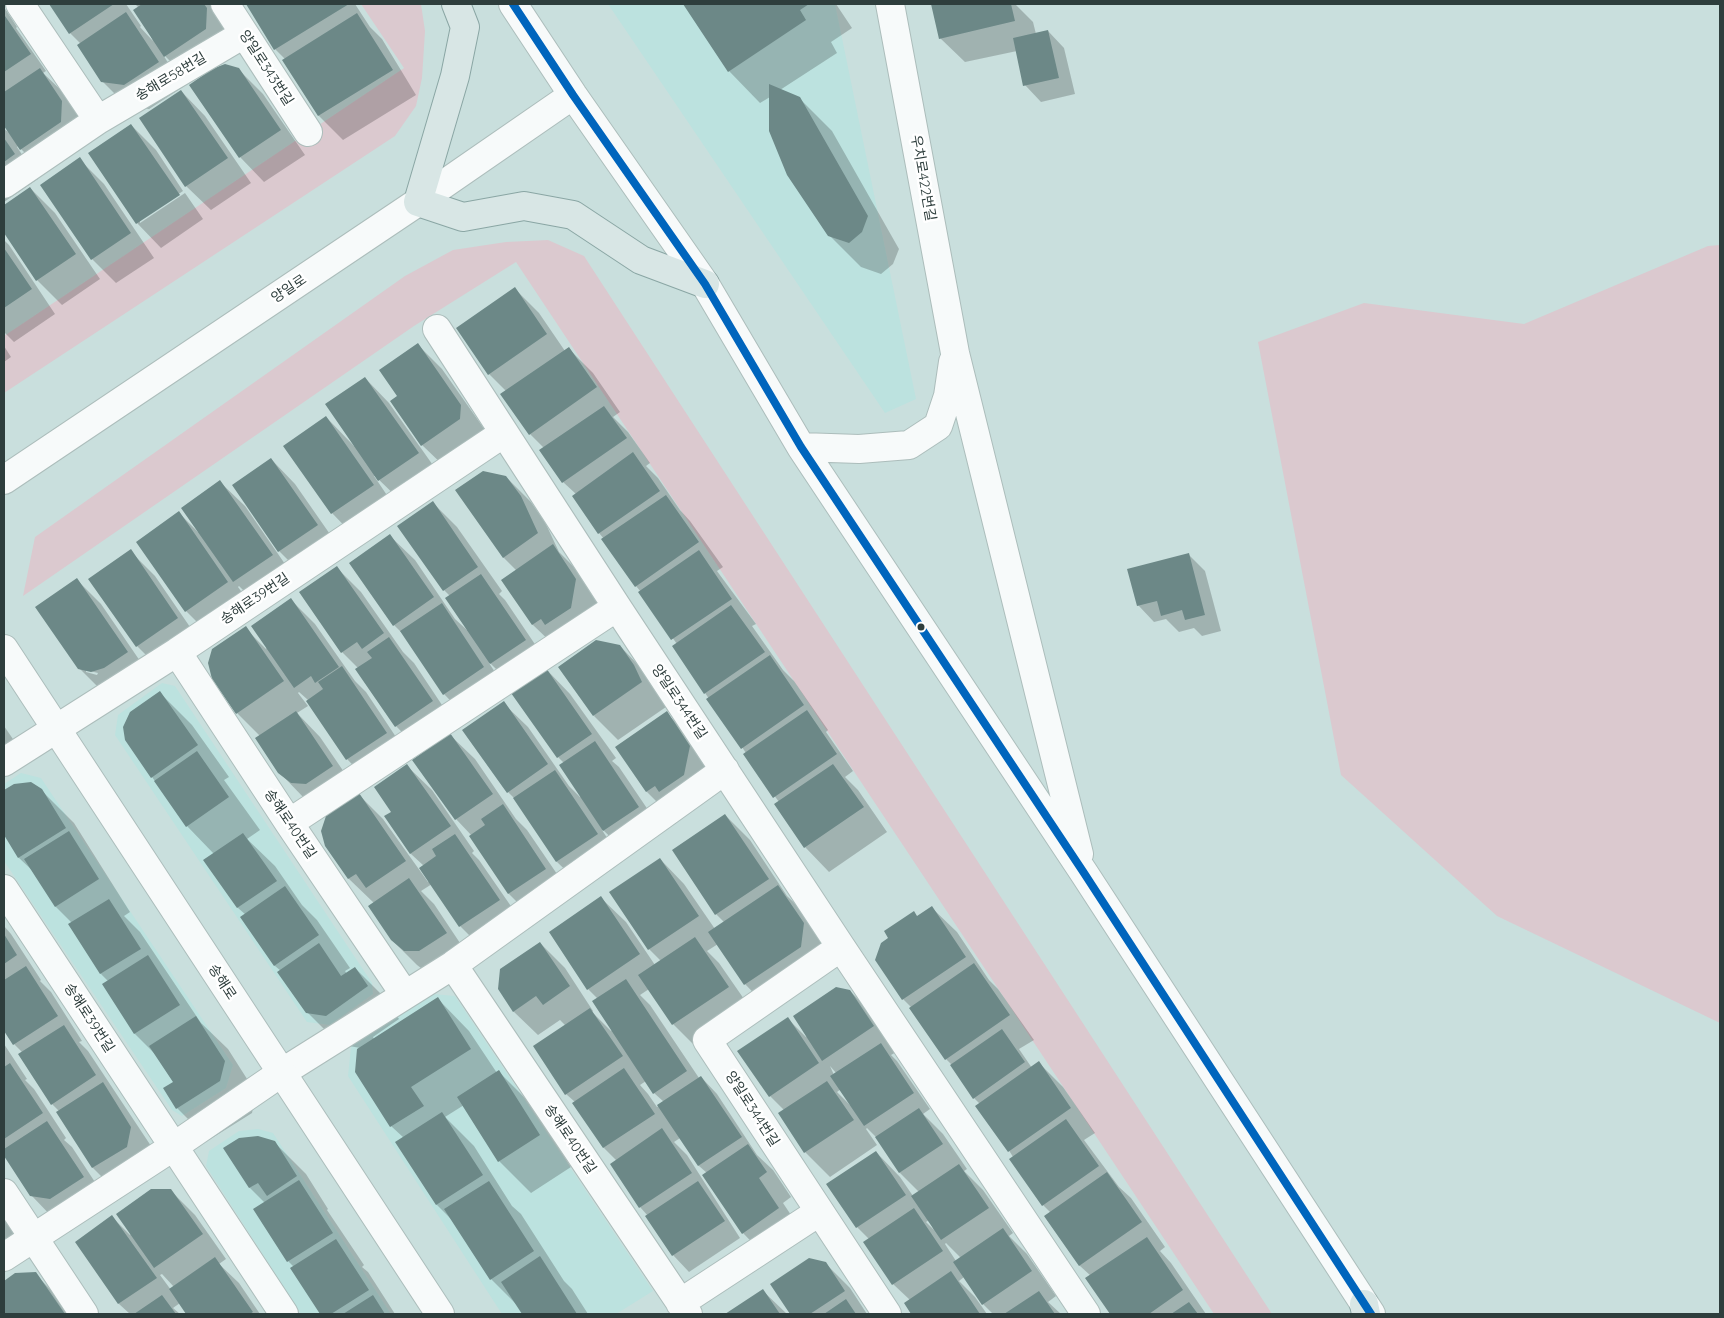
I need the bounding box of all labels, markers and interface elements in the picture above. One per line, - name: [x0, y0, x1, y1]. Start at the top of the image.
- street label: 양일로343번길: [235, 27, 297, 109]
- street label: 송해로58번길: [133, 49, 209, 105]
- street label: 우치로422번길: [907, 134, 939, 222]
- street label: 양일로: [268, 271, 310, 307]
- street label: 송해로39번길: [217, 570, 293, 628]
- unlabelled marker: [916, 622, 926, 632]
- street label: 양일로344번길: [648, 661, 710, 743]
- street label: 송해로40번길: [261, 786, 319, 862]
- street label: 송해로: [204, 961, 240, 1003]
- street label: 송해로39번길: [60, 980, 118, 1056]
- street label: 양일로344번길: [721, 1068, 783, 1150]
- street label: 송해로40번길: [541, 1101, 599, 1177]

